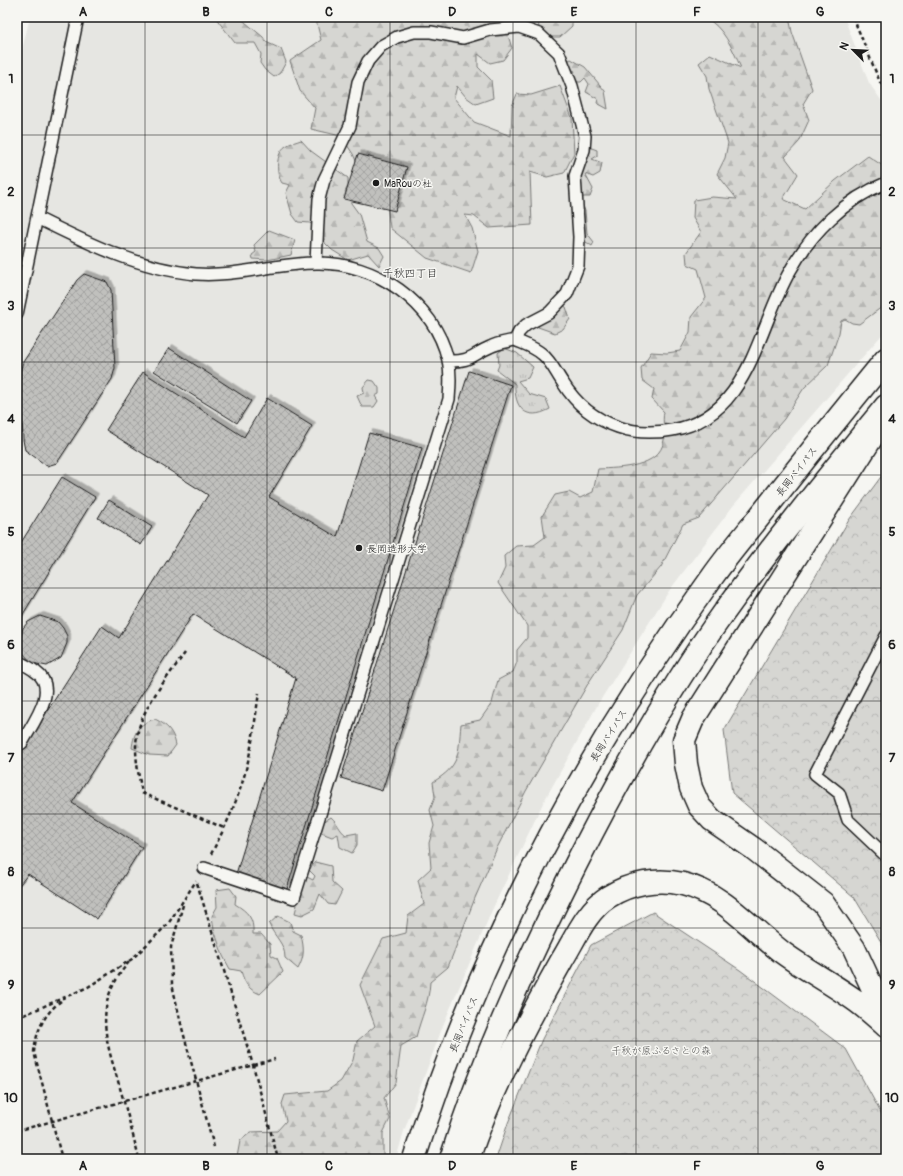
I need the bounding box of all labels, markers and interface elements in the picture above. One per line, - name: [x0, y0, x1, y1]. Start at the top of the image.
- text: A: [79, 4, 88, 20]
- text: B: [202, 4, 210, 20]
- text: C: [325, 4, 333, 20]
- text: D: [448, 4, 456, 20]
- text: E: [571, 4, 578, 20]
- text: F: [693, 4, 701, 20]
- text: G: [816, 4, 825, 20]
- north arrow: [833, 30, 873, 70]
- text: N: [837, 40, 852, 52]
- text: 1: [8, 71, 14, 87]
- text: 1: [889, 71, 895, 87]
- marker: MaRouの杜: [371, 178, 381, 188]
- place label: MaRouの杜: [384, 178, 432, 190]
- text: 2: [7, 184, 15, 200]
- text: 2: [888, 184, 896, 200]
- district label: 千秋四丁目: [383, 267, 438, 280]
- text: 3: [7, 298, 15, 314]
- text: 3: [888, 298, 896, 314]
- text: 4: [7, 411, 15, 427]
- text: 4: [888, 411, 896, 427]
- street label: 長岡バイパス: [774, 444, 820, 499]
- text: 5: [7, 524, 15, 540]
- text: 5: [888, 524, 896, 540]
- marker: 長岡造形大学: [354, 543, 364, 553]
- place label: 長岡造形大学: [367, 543, 427, 555]
- text: 6: [7, 637, 15, 653]
- text: 6: [888, 637, 896, 653]
- street label: 長岡バイパス: [588, 707, 630, 764]
- text: 7: [8, 750, 15, 766]
- text: 7: [889, 750, 896, 766]
- text: 8: [8, 864, 15, 880]
- text: 8: [889, 864, 896, 880]
- text: 9: [8, 977, 15, 993]
- text: 9: [889, 977, 896, 993]
- street label: 長岡バイパス: [447, 994, 481, 1054]
- park label: 千秋が原ふるさとの森: [611, 1045, 711, 1057]
- text: 10: [4, 1090, 18, 1106]
- text: 10: [885, 1090, 899, 1106]
- text: A: [79, 1158, 88, 1174]
- text: B: [202, 1158, 210, 1174]
- text: C: [325, 1158, 333, 1174]
- text: D: [448, 1158, 456, 1174]
- text: E: [571, 1158, 578, 1174]
- text: F: [693, 1158, 701, 1174]
- text: G: [816, 1158, 825, 1174]

